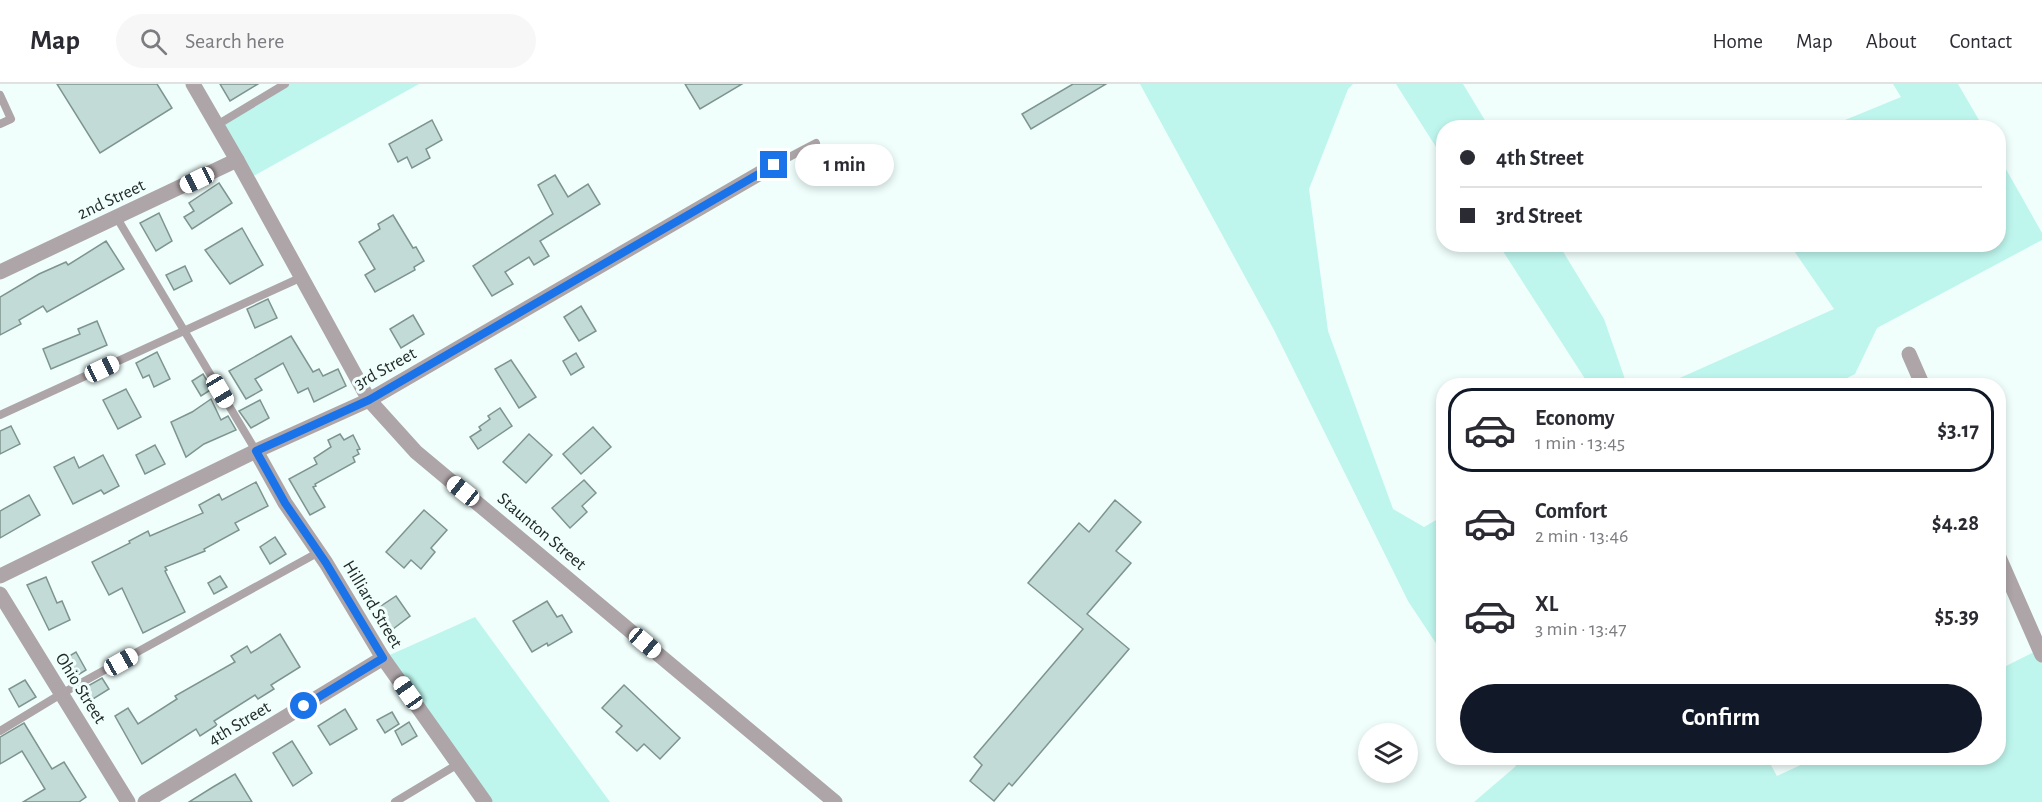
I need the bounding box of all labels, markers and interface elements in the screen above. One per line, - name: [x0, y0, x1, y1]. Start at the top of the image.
- search box: [116, 14, 536, 68]
- icon: search: [137, 25, 170, 58]
- text: Map: [30, 27, 80, 55]
- text: Search here: [185, 30, 284, 52]
- text: Home: [1712, 31, 1763, 52]
- text: Map: [1796, 31, 1833, 52]
- text: About: [1866, 31, 1916, 52]
- text: Contact: [1949, 31, 2012, 52]
- callout: 1 min: [795, 144, 894, 186]
- text: 4th Street: [1496, 147, 1584, 169]
- route end: [760, 151, 787, 178]
- text: 1 min: [823, 155, 866, 175]
- car: [177, 164, 217, 196]
- street label: 2nd Street: [75, 176, 148, 223]
- text: 3rd Street: [1496, 205, 1582, 227]
- street label: 3rd Street: [351, 344, 420, 393]
- car: [82, 353, 122, 385]
- car: [203, 371, 237, 411]
- icon: car: [1463, 403, 1517, 457]
- text: Economy: [1535, 407, 1615, 429]
- text: $3.17: [1937, 419, 1979, 441]
- text: 1 min · 13:45: [1535, 433, 1625, 453]
- car: [443, 473, 483, 509]
- street label: Staunton Street: [494, 490, 589, 574]
- icon: car: [1463, 496, 1517, 550]
- text: Comfort: [1535, 500, 1607, 522]
- text: $4.28: [1932, 512, 1979, 534]
- text: 2 min · 13:46: [1535, 526, 1628, 546]
- street label: Hilliard Street: [339, 558, 405, 652]
- icon: car: [1463, 589, 1517, 643]
- text: XL: [1535, 593, 1558, 615]
- text: $5.39: [1934, 605, 1979, 627]
- text: 3 min · 13:47: [1535, 619, 1627, 639]
- car: [625, 625, 665, 661]
- car: [101, 645, 141, 679]
- street label: Ohio Street: [52, 650, 109, 727]
- car: [390, 673, 426, 713]
- button: Confirm: [1460, 684, 1982, 753]
- route start: [290, 692, 317, 719]
- street label: 4th Street: [205, 698, 274, 749]
- map controls: [1358, 723, 1418, 783]
- button: layers: [1358, 723, 1418, 783]

